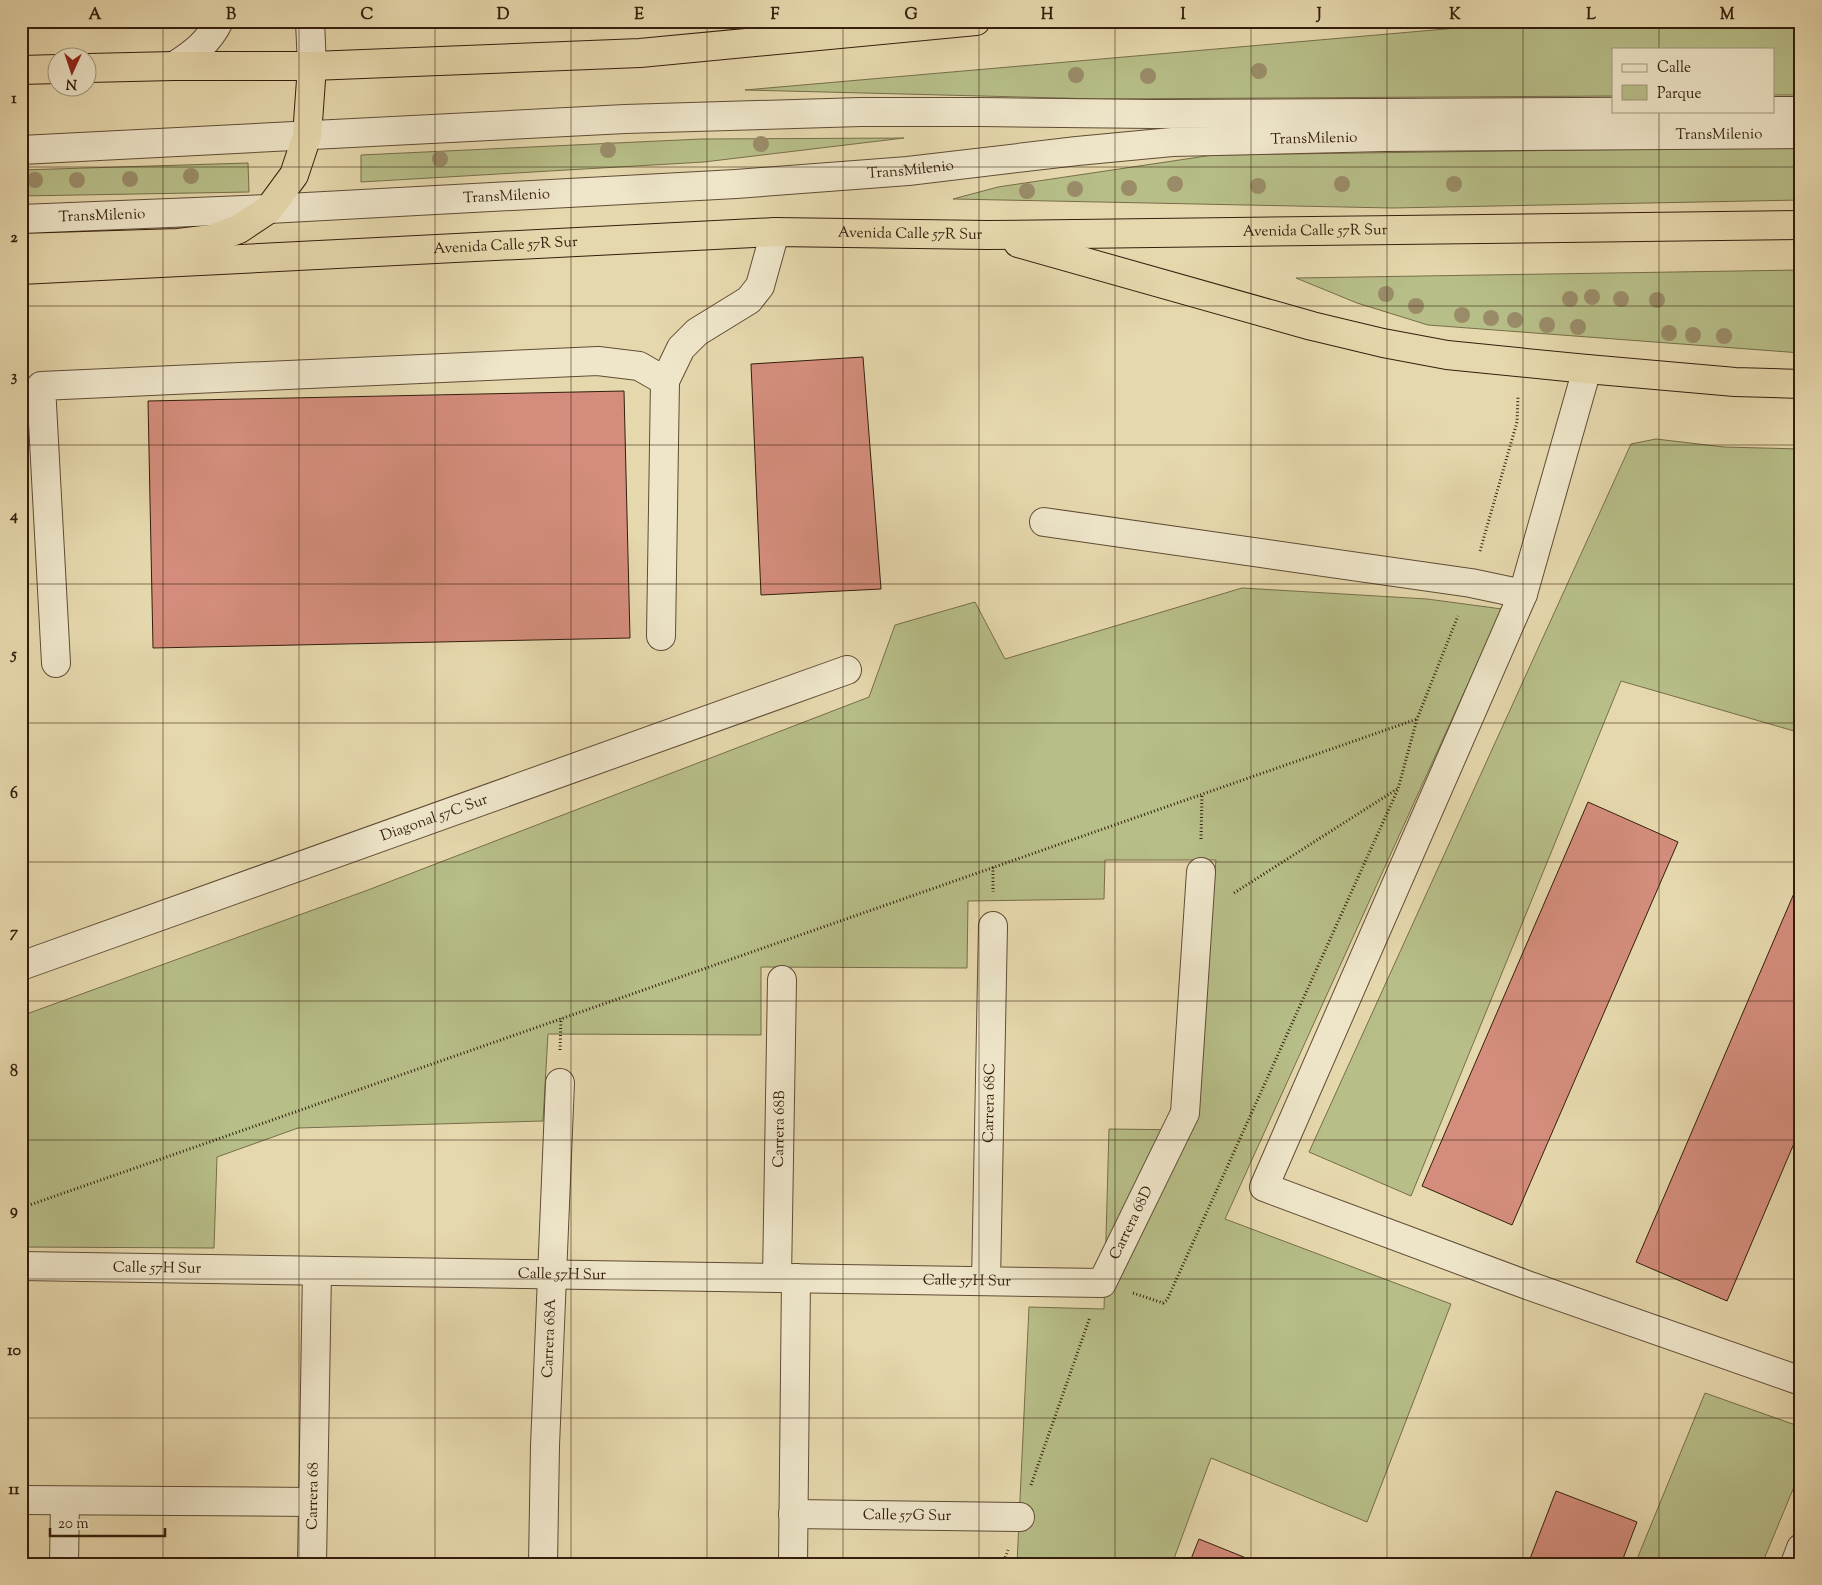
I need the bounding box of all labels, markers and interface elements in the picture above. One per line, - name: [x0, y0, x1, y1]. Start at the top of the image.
- text: A: [89, 4, 102, 27]
- text: B: [226, 4, 236, 27]
- text: C: [361, 4, 374, 27]
- text: D: [497, 4, 510, 27]
- text: E: [634, 4, 644, 27]
- text: F: [771, 4, 780, 27]
- text: G: [904, 4, 918, 27]
- text: H: [1041, 4, 1054, 27]
- text: I: [1180, 4, 1186, 27]
- text: J: [1315, 4, 1322, 27]
- text: K: [1449, 4, 1461, 27]
- text: L: [1586, 4, 1596, 27]
- text: M: [1720, 4, 1735, 27]
- north arrow: [48, 48, 98, 98]
- legend: [1612, 48, 1774, 112]
- text: Calle: [1657, 58, 1691, 79]
- text: N: [65, 73, 78, 93]
- text: Parque: [1657, 84, 1701, 105]
- text: 1: [11, 88, 17, 111]
- street label: TransMilenio: [1675, 124, 1763, 145]
- street label: TransMilenio: [1270, 127, 1358, 150]
- street label: TransMilenio: [866, 155, 955, 185]
- street label: TransMilenio: [462, 183, 550, 209]
- street label: TransMilenio: [58, 203, 146, 228]
- street label: Avenida Calle 57R Sur: [1243, 220, 1388, 242]
- street label: Avenida Calle 57R Sur: [838, 222, 983, 245]
- text: 2: [10, 227, 18, 250]
- street label: Avenida Calle 57R Sur: [433, 231, 578, 260]
- text: 3: [11, 366, 18, 389]
- text: 4: [9, 505, 18, 528]
- text: 5: [9, 644, 17, 667]
- text: 6: [10, 783, 18, 806]
- street label: Diagonal 57C Sur: [378, 789, 491, 847]
- text: 7: [10, 922, 19, 945]
- text: 8: [10, 1061, 18, 1084]
- street label: Carrera 68C: [978, 1063, 1001, 1143]
- street label: Carrera 68B: [768, 1090, 791, 1168]
- street label: Carrera 68D: [1104, 1182, 1158, 1263]
- text: 9: [10, 1200, 18, 1223]
- street label: Calle 57H Sur: [113, 1257, 202, 1279]
- street label: Calle 57H Sur: [518, 1263, 607, 1286]
- street label: Calle 57H Sur: [923, 1270, 1012, 1292]
- street label: Carrera 68A: [537, 1298, 562, 1378]
- text: 10: [7, 1340, 21, 1363]
- street label: Carrera 68: [302, 1462, 324, 1530]
- text: 11: [9, 1479, 20, 1502]
- street label: Calle 57G Sur: [863, 1504, 952, 1527]
- scale bar: [50, 1505, 165, 1537]
- text: 20 m: [58, 1514, 89, 1535]

